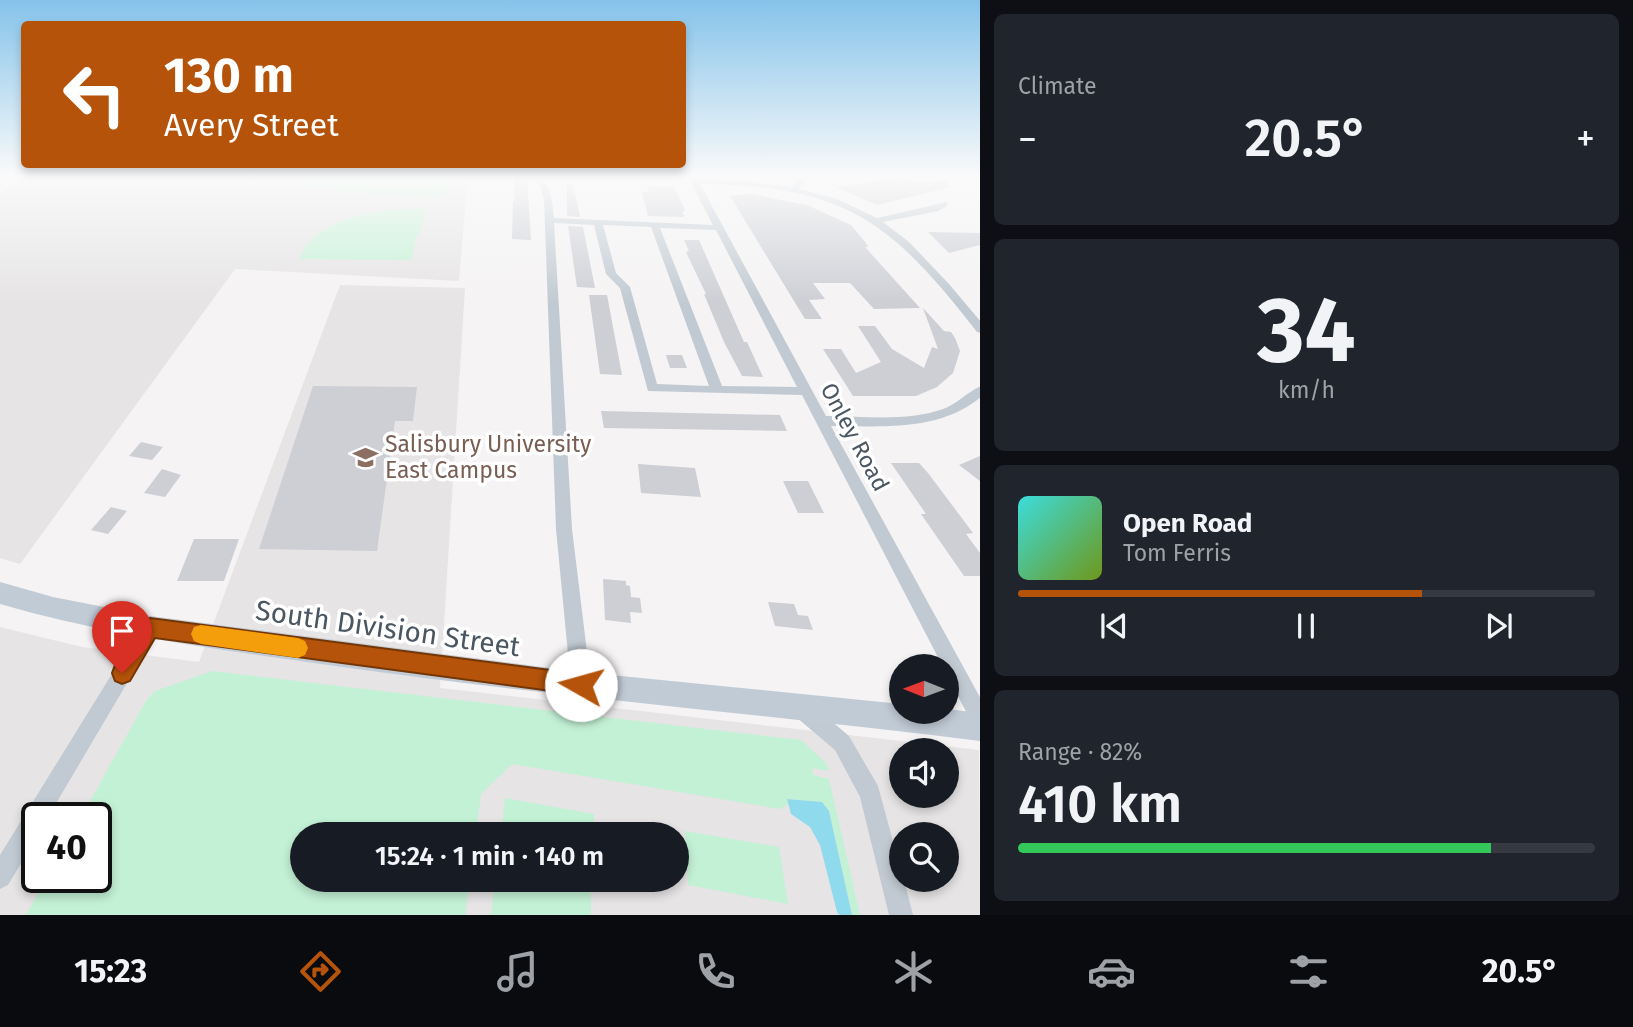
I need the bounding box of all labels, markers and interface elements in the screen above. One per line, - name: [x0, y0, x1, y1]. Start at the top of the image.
- text: 130 m: [164, 46, 294, 105]
- icon: left: [49, 49, 140, 140]
- text: Climate: [1018, 72, 1097, 100]
- text: Avery Street: [164, 106, 339, 144]
- text: 20.5°: [1245, 107, 1368, 170]
- text: −: [1018, 116, 1037, 162]
- text: +: [1576, 116, 1595, 162]
- text: 34: [1257, 276, 1356, 385]
- text: km/h: [1278, 376, 1335, 404]
- street label: Onley Road: [815, 378, 895, 496]
- place label: Salisbury University East Campus: [385, 430, 592, 484]
- school or university icon: Salisbury University East Campus: [351, 443, 379, 471]
- text: Open Road: [1123, 508, 1252, 539]
- text: Tom Ferris: [1123, 539, 1231, 567]
- street label: South Division Street: [254, 594, 523, 664]
- pin: [92, 601, 152, 673]
- icon: previous: [1095, 607, 1133, 645]
- icon: pause: [1287, 607, 1325, 645]
- icon: next: [1480, 607, 1518, 645]
- icon: arrive: [103, 612, 141, 650]
- position arrow: [544, 648, 618, 722]
- north arrow: [889, 654, 959, 724]
- map controls: [889, 654, 959, 892]
- button: sound: [889, 738, 959, 808]
- text: Range · 82%: [1018, 738, 1142, 766]
- text: 410 km: [1018, 773, 1182, 836]
- speed limit sign: 40: [21, 802, 112, 893]
- button: search: [889, 822, 959, 892]
- text: 15:24 · 1 min · 140 m: [375, 841, 604, 872]
- icon: directions: [296, 947, 345, 996]
- icon: music: [493, 947, 542, 996]
- icon: phone: [691, 947, 740, 996]
- icon: climate: [889, 947, 938, 996]
- icon: car: [1087, 947, 1136, 996]
- icon: filters: [1284, 947, 1333, 996]
- text: 15:23: [74, 952, 147, 990]
- text: 20.5°: [1482, 952, 1559, 990]

